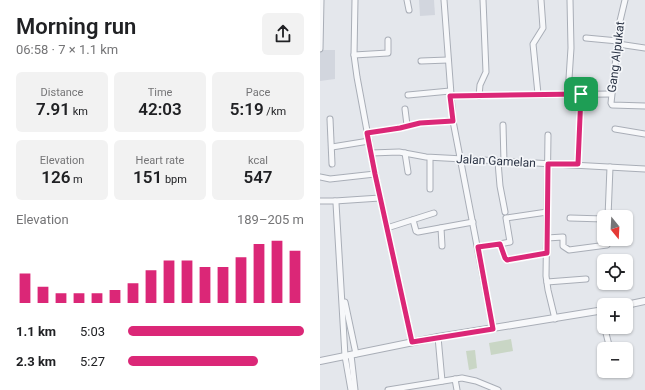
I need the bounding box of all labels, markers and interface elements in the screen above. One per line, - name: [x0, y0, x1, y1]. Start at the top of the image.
- button: share: [262, 13, 304, 55]
- text: Morning run: [16, 14, 136, 39]
- street label: Gang Alpukat: [605, 21, 627, 93]
- text: 06:58 · 7 × 1.1 km: [16, 42, 118, 57]
- pin: [564, 77, 598, 111]
- icon: arrive: [570, 83, 592, 105]
- text: Distance: [41, 86, 83, 99]
- text: Time: [148, 86, 172, 99]
- text: Pace: [246, 86, 270, 99]
- text: 7.91: [36, 99, 70, 119]
- text: 42:03: [138, 99, 182, 119]
- text: 5:19: [230, 99, 264, 119]
- text: km: [70, 105, 88, 118]
- text: /km: [264, 105, 286, 118]
- street label: Jalan Gamelan: [456, 152, 536, 170]
- text: Elevation: [40, 154, 84, 167]
- text: Heart rate: [136, 154, 184, 167]
- text: kcal: [248, 154, 268, 167]
- text: 126: [41, 167, 70, 187]
- text: 151: [133, 167, 162, 187]
- text: 547: [243, 167, 273, 187]
- text: m: [70, 173, 83, 186]
- text: bpm: [162, 173, 187, 186]
- north arrow: [597, 210, 633, 246]
- map controls: [597, 210, 633, 378]
- text: Elevation: [16, 212, 69, 227]
- text: 189–205 m: [237, 212, 304, 227]
- button: locate: [597, 254, 633, 290]
- button: +: [597, 298, 633, 334]
- text: 1.1 km: [16, 324, 56, 339]
- text: 5:03: [80, 324, 105, 339]
- button: −: [597, 342, 633, 378]
- text: 2.3 km: [16, 354, 56, 369]
- text: 5:27: [80, 354, 105, 369]

